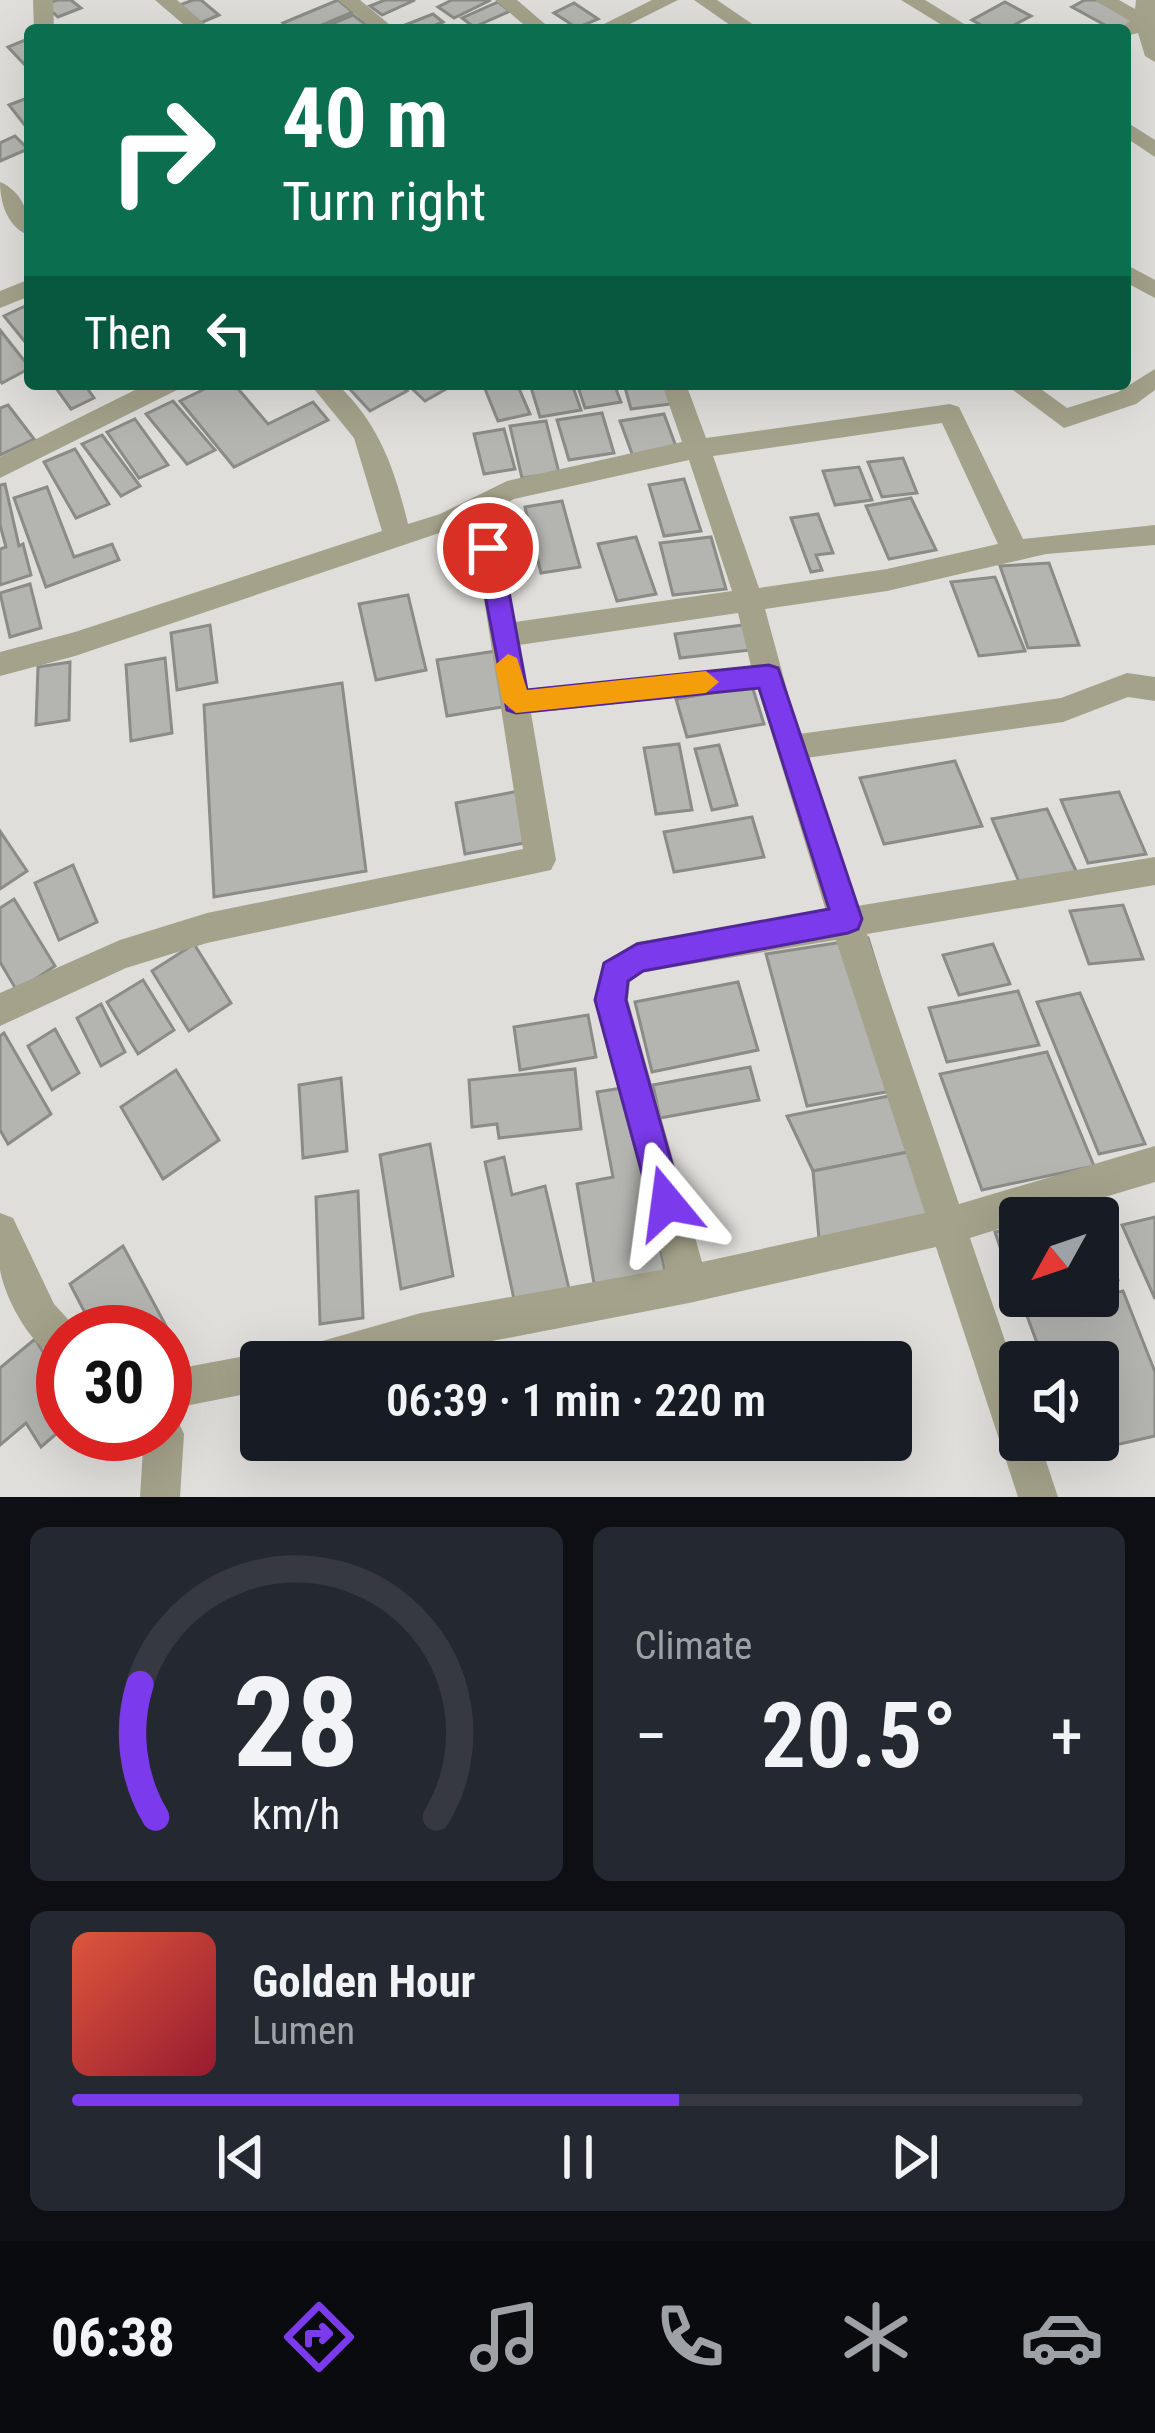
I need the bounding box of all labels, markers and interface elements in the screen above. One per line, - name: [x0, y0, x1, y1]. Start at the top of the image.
- text: 40 m: [282, 69, 449, 168]
- icon: right: [84, 72, 240, 228]
- text: Turn right: [282, 170, 486, 233]
- icon: left: [196, 300, 262, 366]
- text: Then: [84, 307, 172, 360]
- pin: [437, 497, 539, 599]
- icon: arrive: [455, 515, 521, 581]
- position arrow: [604, 1140, 730, 1266]
- north arrow: [999, 1197, 1119, 1317]
- map controls: [999, 1197, 1119, 1461]
- speed limit sign: 30: [36, 1305, 192, 1461]
- button: sound: [999, 1341, 1119, 1461]
- text: 06:39 · 1 min · 220 m: [386, 1374, 766, 1427]
- text: Climate: [635, 1623, 752, 1669]
- text: 28: [233, 1650, 359, 1796]
- text: 20.5°: [761, 1684, 957, 1789]
- text: −: [635, 1698, 668, 1775]
- text: +: [1050, 1698, 1083, 1775]
- text: km/h: [252, 1789, 340, 1839]
- text: Golden Hour: [252, 1955, 475, 2008]
- text: Lumen: [252, 2008, 355, 2054]
- icon: previous: [208, 2124, 274, 2190]
- icon: pause: [545, 2124, 611, 2190]
- icon: next: [882, 2124, 948, 2190]
- icon: directions: [277, 2295, 361, 2379]
- icon: music: [463, 2295, 547, 2379]
- icon: phone: [648, 2295, 732, 2379]
- icon: climate: [834, 2295, 918, 2379]
- icon: car: [1020, 2295, 1104, 2379]
- text: 06:38: [51, 2306, 175, 2369]

